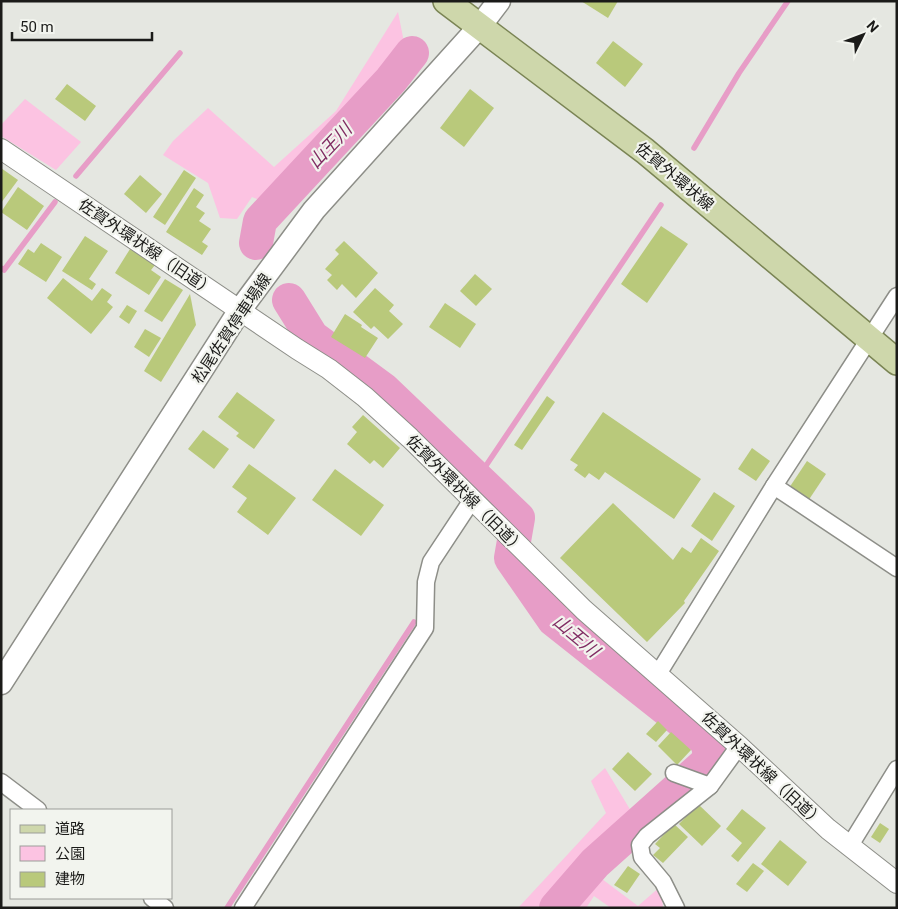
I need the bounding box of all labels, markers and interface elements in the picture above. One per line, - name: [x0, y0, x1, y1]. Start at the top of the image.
- scale bar: [12, 10, 152, 42]
- north arrow: [838, 10, 888, 60]
- text: N: [863, 17, 882, 35]
- text: 50 m: [20, 18, 54, 36]
- water label: 山王川: [304, 117, 357, 173]
- street label: 佐賀外環状線: [632, 138, 718, 215]
- street label: 佐賀外環状線（旧道）: [75, 195, 218, 300]
- street label: 松尾佐賀停車場線: [188, 270, 275, 387]
- street label: 佐賀外環状線（旧道）: [402, 431, 529, 558]
- water label: 山王川: [549, 610, 605, 662]
- street label: 佐賀外環状線（旧道）: [698, 708, 828, 831]
- legend: [10, 809, 172, 899]
- text: 道路: [55, 820, 85, 838]
- text: 公園: [55, 845, 85, 863]
- text: 建物: [55, 870, 85, 888]

